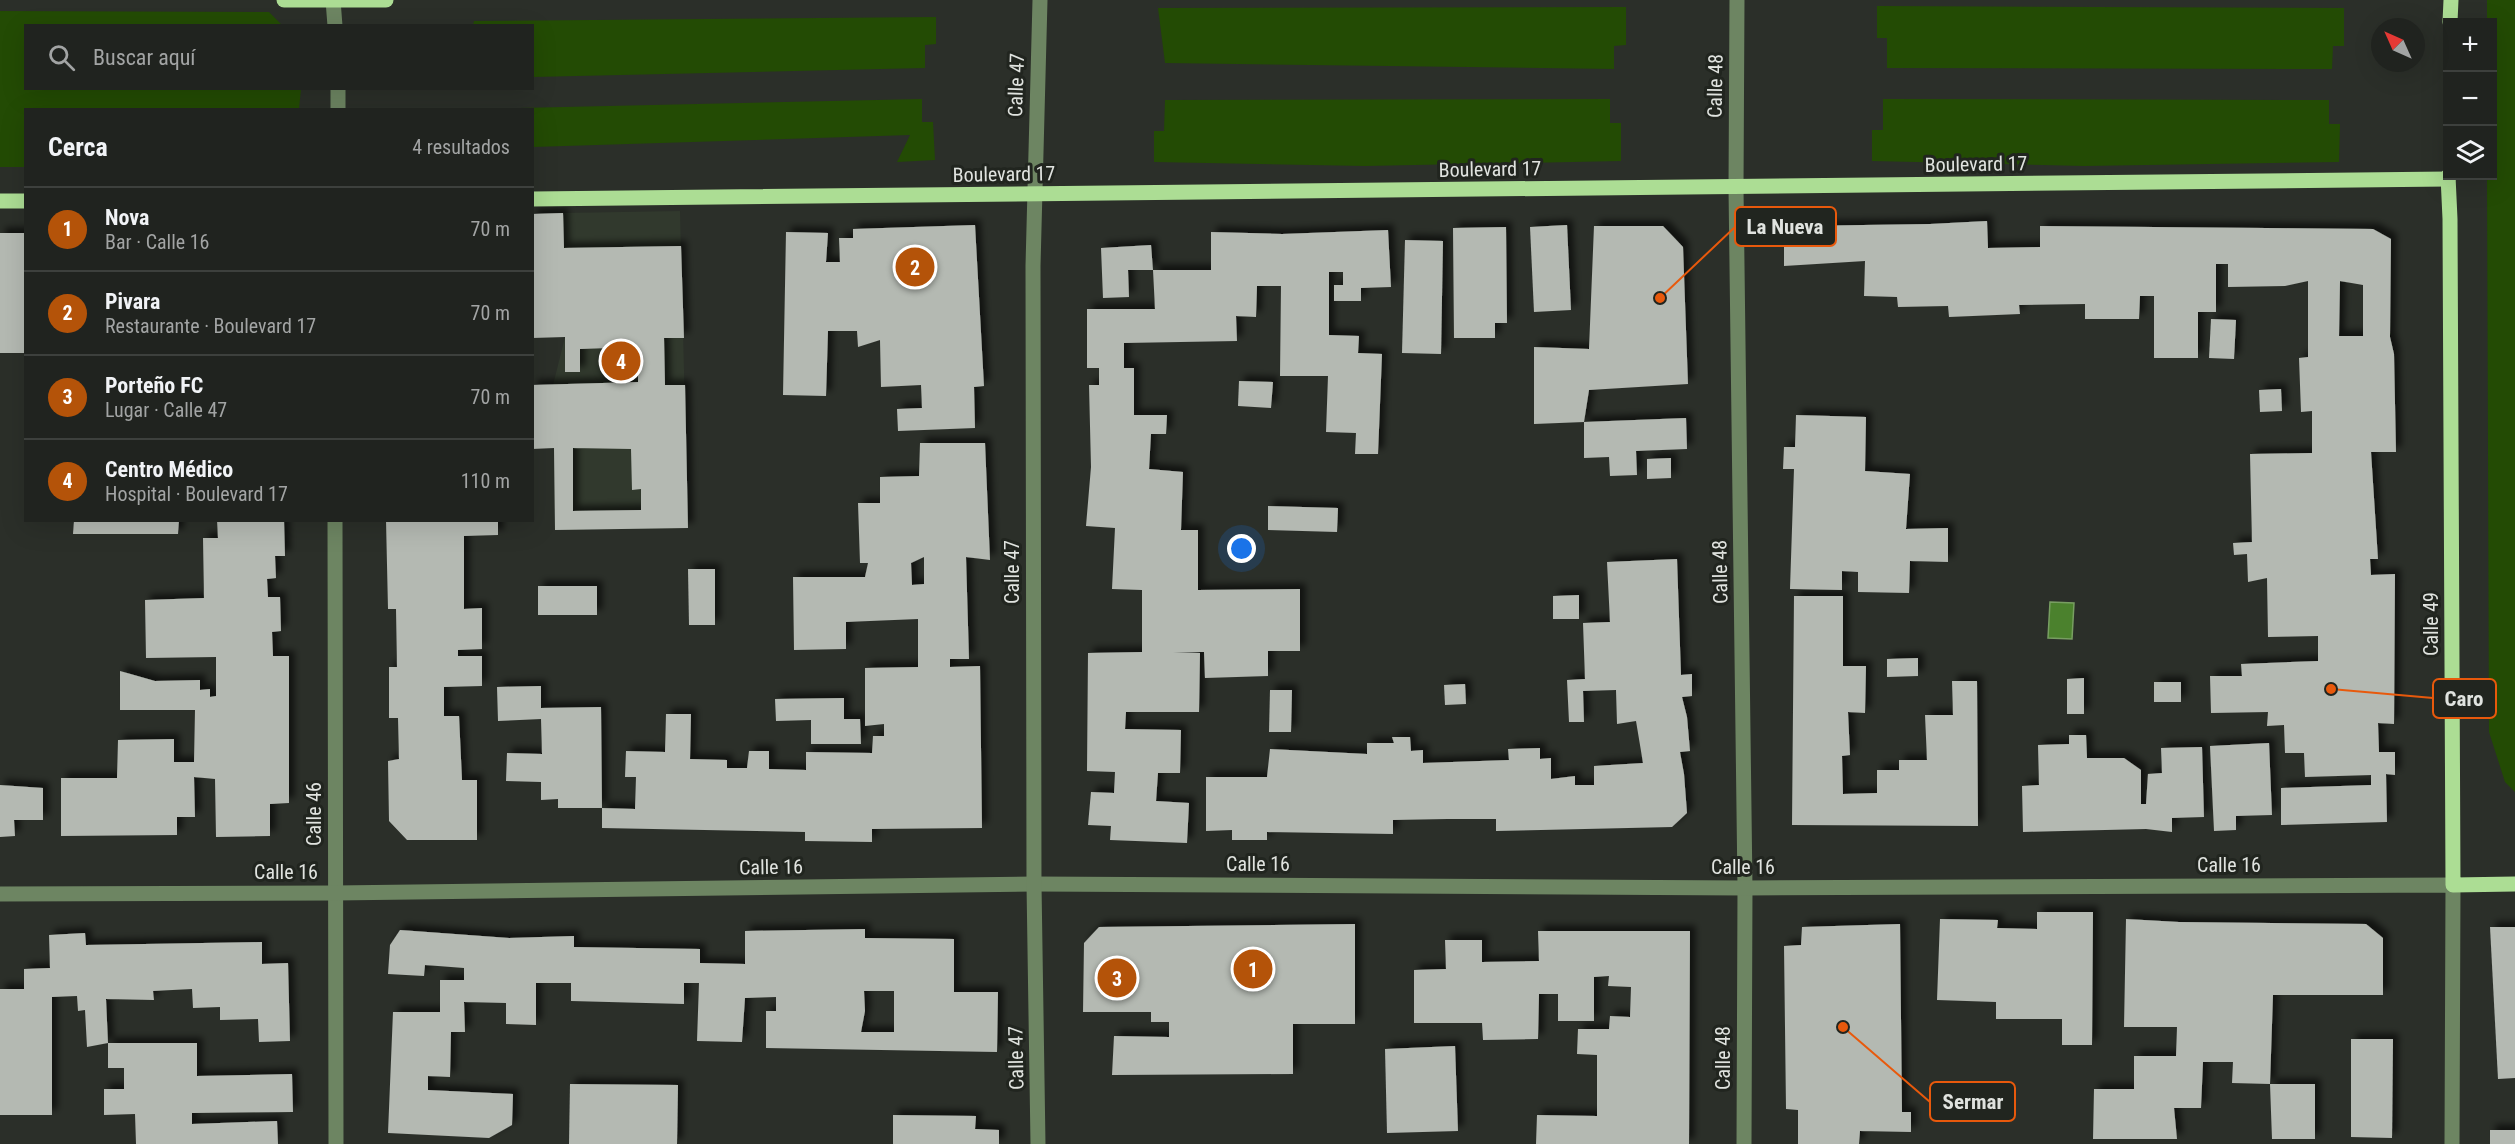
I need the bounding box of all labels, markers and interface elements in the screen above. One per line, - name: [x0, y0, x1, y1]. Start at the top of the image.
- north arrow: [2371, 18, 2425, 72]
- map controls: [2443, 18, 2497, 180]
- button: +: [2443, 18, 2497, 72]
- search box: [24, 24, 534, 90]
- icon: search: [45, 41, 78, 74]
- text: Buscar aquí: [93, 45, 196, 70]
- street label: Calle 47: [1003, 53, 1029, 117]
- street label: Calle 48: [1702, 54, 1728, 118]
- button: −: [2443, 72, 2497, 126]
- button: layers: [2443, 126, 2497, 180]
- text: Cerca: [48, 132, 108, 162]
- text: 4 resultados: [412, 135, 510, 159]
- street label: Boulevard 17: [1924, 151, 2028, 177]
- street label: Boulevard 17: [1438, 156, 1542, 182]
- street label: Boulevard 17: [952, 161, 1056, 187]
- text: Nova: [105, 205, 149, 230]
- callout: La Nueva: [1735, 207, 1836, 246]
- text: La Nueva: [1746, 215, 1824, 239]
- text: 1: [62, 217, 73, 241]
- text: 70 m: [471, 217, 510, 241]
- text: Bar · Calle 16: [105, 230, 209, 254]
- pin: 2: [896, 244, 934, 290]
- text: Pivara: [105, 289, 160, 314]
- text: 2: [62, 301, 73, 325]
- text: 70 m: [471, 301, 510, 325]
- text: Restaurante · Boulevard 17: [105, 314, 316, 338]
- pin: 4: [602, 338, 640, 384]
- text: Porteño FC: [105, 373, 203, 398]
- text: 3: [62, 385, 73, 409]
- text: 70 m: [471, 385, 510, 409]
- text: Lugar · Calle 47: [105, 398, 227, 422]
- text: Centro Médico: [105, 457, 233, 482]
- text: 4: [62, 469, 73, 493]
- text: 110 m: [461, 469, 510, 493]
- text: Hospital · Boulevard 17: [105, 482, 288, 506]
- your location: [1227, 534, 1256, 563]
- street label: Calle 47: [1000, 540, 1024, 604]
- street label: Calle 48: [1707, 540, 1733, 604]
- street label: Calle 49: [2419, 592, 2443, 656]
- callout: Caro: [2433, 679, 2496, 718]
- text: Caro: [2445, 687, 2483, 711]
- street label: Calle 46: [302, 782, 326, 846]
- street label: Calle 16: [1226, 852, 1290, 876]
- street label: Calle 16: [2197, 853, 2261, 877]
- street label: Calle 16: [739, 854, 803, 880]
- street label: Calle 16: [1711, 855, 1775, 879]
- street label: Calle 16: [254, 860, 318, 884]
- pin: 1: [1234, 946, 1272, 992]
- pin: 3: [1098, 956, 1136, 1000]
- street label: Calle 47: [1003, 1026, 1029, 1090]
- street label: Calle 48: [1711, 1026, 1735, 1090]
- callout: Sermar: [1930, 1082, 2015, 1121]
- text: Sermar: [1943, 1090, 2003, 1114]

